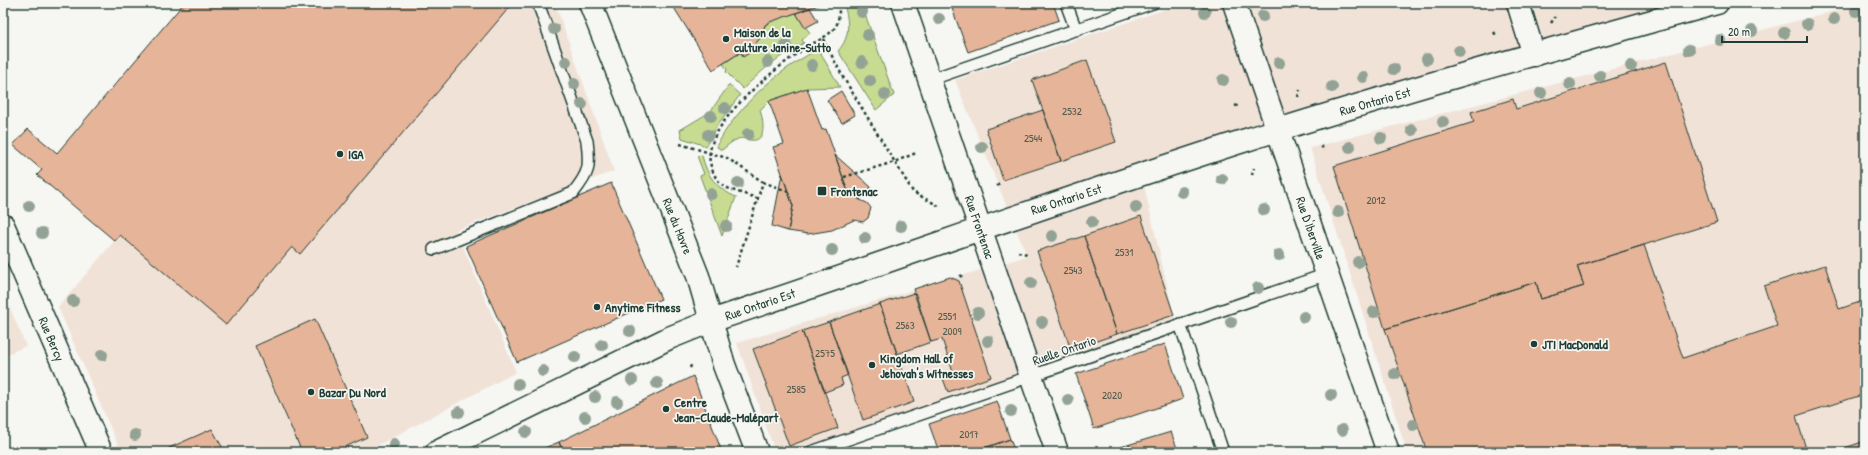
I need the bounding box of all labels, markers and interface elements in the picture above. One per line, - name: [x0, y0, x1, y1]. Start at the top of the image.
- scale bar: [1722, 18, 1807, 44]
- place label: Maison de la culture Janine-Sutto: [734, 23, 832, 56]
- text: 20 m: [1728, 23, 1750, 40]
- marker: Maison de la culture Janine-Sutto: [721, 34, 731, 44]
- street label: Rue Ontario Est: [1337, 82, 1413, 120]
- house number: 2532: [1062, 104, 1082, 118]
- house number: 2544: [1024, 131, 1042, 145]
- place label: IGA: [348, 145, 364, 163]
- marker: IGA: [335, 149, 345, 159]
- street label: Rue Ontario Est: [1028, 179, 1104, 219]
- place label: Frontenac: [830, 182, 879, 200]
- marker: Frontenac: [816, 185, 828, 197]
- street label: Rue Frontenac: [961, 193, 999, 261]
- house number: 2012: [1366, 193, 1386, 207]
- street label: Rue D'Iberville: [1292, 194, 1330, 262]
- street label: Rue du Havre: [659, 195, 697, 257]
- house number: 2531: [1115, 245, 1133, 259]
- house number: 2543: [1064, 263, 1082, 277]
- street label: Rue Ontario Est: [722, 283, 798, 324]
- place label: Anytime Fitness: [605, 298, 680, 317]
- marker: Anytime Fitness: [592, 302, 602, 312]
- house number: 2551: [938, 309, 956, 323]
- street label: Rue Bercy: [35, 314, 70, 364]
- house number: 2563: [895, 318, 915, 332]
- house number: 2009: [942, 324, 962, 338]
- street label: Ruelle Ontario: [1030, 331, 1098, 369]
- place label: JTI MacDonald: [1542, 335, 1609, 353]
- marker: JTI MacDonald: [1529, 339, 1539, 349]
- house number: 2575: [815, 346, 835, 360]
- place label: Kingdom Hall of Jehovah's Witnesses: [880, 349, 973, 382]
- marker: Kingdom Hall of Jehovah's Witnesses: [867, 360, 877, 370]
- house number: 2585: [786, 382, 806, 396]
- place label: Bazar Du Nord: [319, 383, 387, 401]
- marker: Bazar Du Nord: [306, 387, 316, 397]
- house number: 2020: [1102, 388, 1122, 402]
- place label: Centre Jean-Claude-Malépart: [674, 393, 779, 427]
- marker: Centre Jean-Claude-Malépart: [661, 404, 671, 414]
- house number: 2017: [959, 427, 979, 441]

